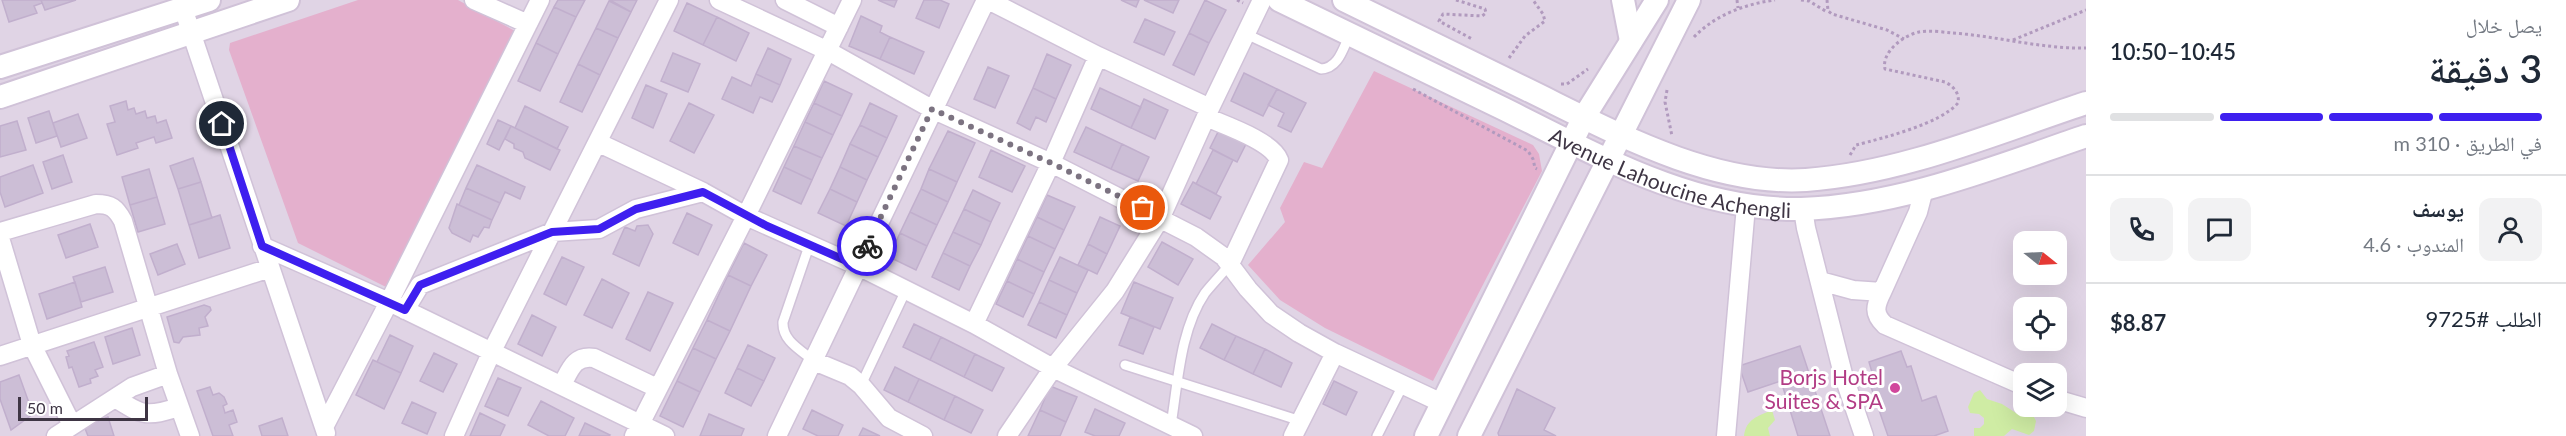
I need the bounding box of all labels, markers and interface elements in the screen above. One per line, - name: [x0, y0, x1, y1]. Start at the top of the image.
- text: يصل خلال: [2466, 13, 2542, 37]
- text: 10:45–10:50: [2110, 38, 2236, 65]
- text: 3 دقيقة: [2429, 45, 2542, 91]
- pin: [196, 98, 247, 149]
- icon: home: [205, 107, 238, 140]
- street label: Avenue Lahoucine Achengli: [1546, 122, 1791, 222]
- text: في الطريق · 310 m: [2394, 131, 2542, 155]
- pin: [1117, 182, 1168, 233]
- icon: bag: [1126, 191, 1159, 224]
- text: يوسف: [2412, 195, 2464, 222]
- button: phone: [2110, 198, 2173, 261]
- button: chat: [2188, 198, 2251, 261]
- button: person: [2479, 198, 2542, 261]
- courier: [837, 216, 897, 276]
- icon: bike: [851, 230, 884, 263]
- north arrow: [2013, 231, 2067, 285]
- map controls: [2013, 231, 2067, 417]
- text: المندوب · 4.6: [2363, 232, 2464, 256]
- button: locate: [2013, 297, 2067, 351]
- text: الطلب #9725: [2425, 305, 2542, 332]
- text: $8.87: [2110, 309, 2166, 336]
- button: layers: [2013, 363, 2067, 417]
- place label: Borjs Hotel Suites & SPA: [1765, 364, 1884, 413]
- marker: Borjs Hotel Suites & SPA: [1888, 381, 1902, 395]
- scale bar: [18, 394, 148, 422]
- text: 50 m: [27, 398, 63, 417]

